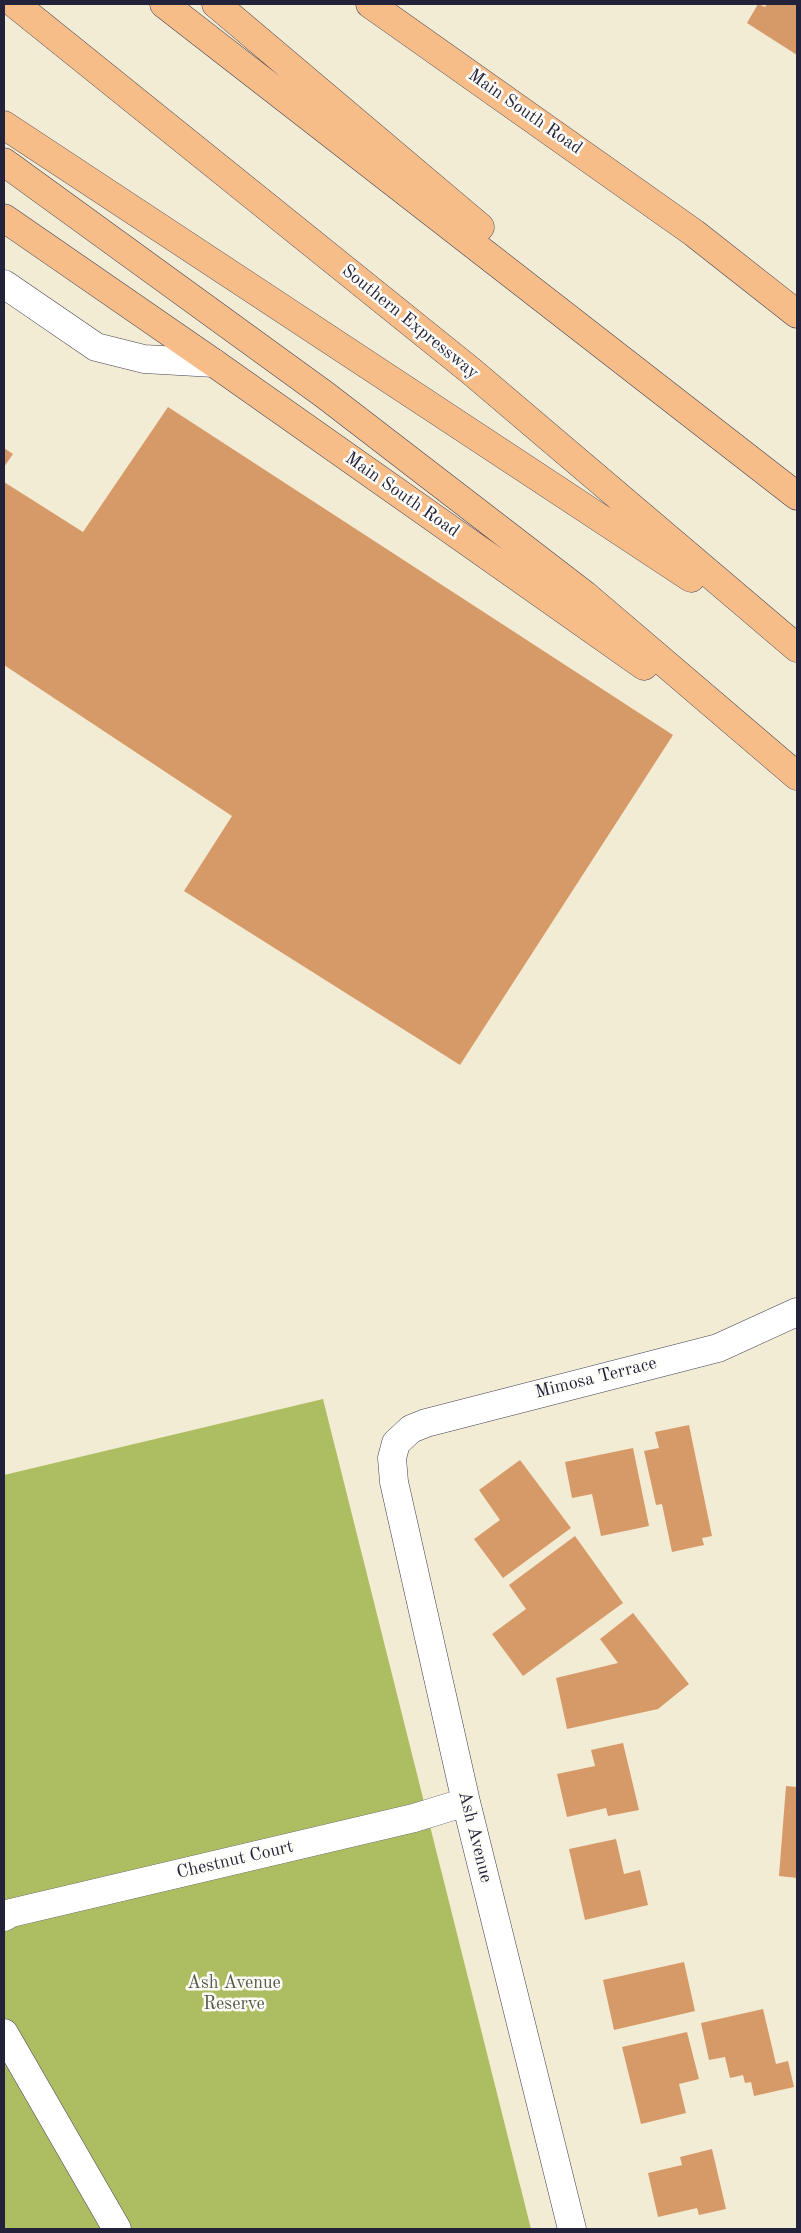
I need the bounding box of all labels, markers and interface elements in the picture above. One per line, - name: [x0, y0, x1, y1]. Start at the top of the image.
- street label: Main South Road: [464, 65, 586, 159]
- street label: Southern Expressway: [337, 260, 483, 384]
- street label: Main South Road: [341, 448, 463, 542]
- street label: Mimosa Terrace: [533, 1352, 659, 1404]
- street label: Ash Avenue: [453, 1789, 497, 1885]
- street label: Chestnut Court: [175, 1836, 295, 1884]
- park label: Ash Avenue Reserve: [187, 1972, 281, 2015]

